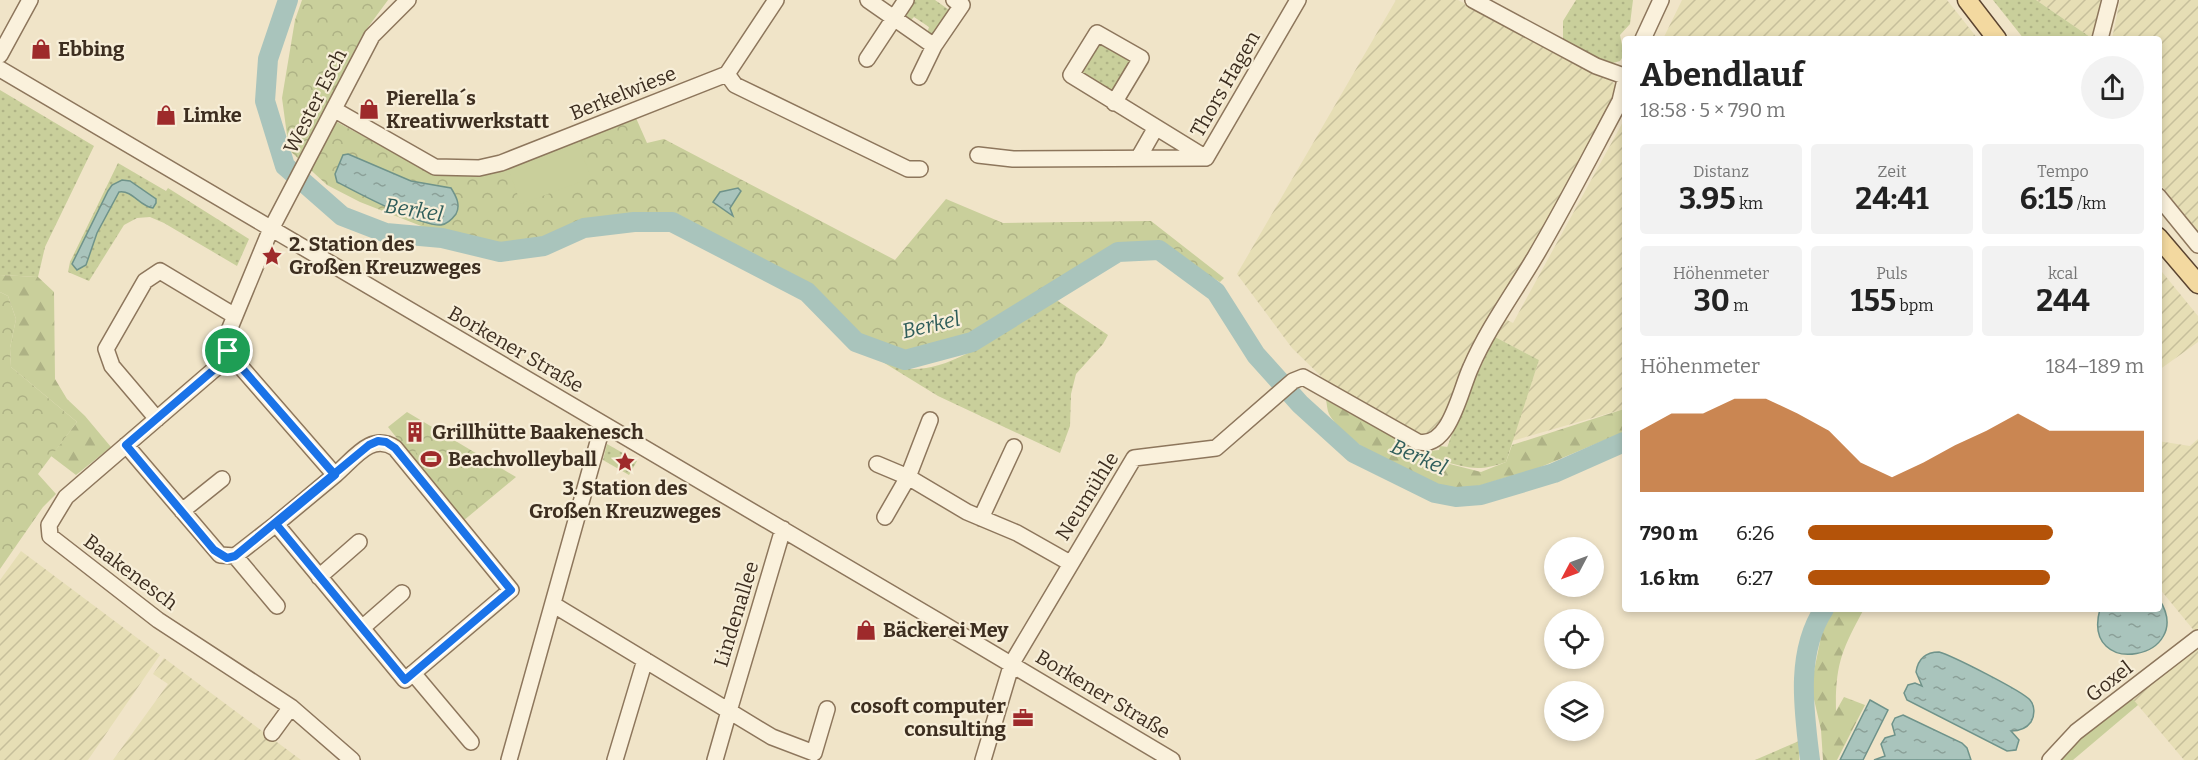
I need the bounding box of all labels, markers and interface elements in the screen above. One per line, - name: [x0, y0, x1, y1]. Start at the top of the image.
- street label: Thors Hagen: [1185, 26, 1265, 141]
- shop icon: Ebbing: [29, 37, 53, 61]
- place label: Ebbing: [58, 37, 125, 61]
- street label: Wester Esch: [278, 44, 352, 157]
- text: Abendlauf: [1640, 55, 1804, 95]
- button: share: [2081, 56, 2144, 119]
- street label: Berkelwiese: [566, 61, 680, 125]
- place label: Pierella´s Kreativwerkstatt: [386, 86, 549, 133]
- shop icon: Pierella´s Kreativwerkstatt: [357, 97, 381, 121]
- text: 18:58 · 5 × 790 m: [1640, 98, 1785, 122]
- shop icon: Limke: [154, 103, 178, 127]
- place label: Limke: [183, 103, 242, 127]
- text: Distanz: [1693, 162, 1749, 181]
- text: Zeit: [1877, 162, 1907, 181]
- text: Tempo: [2037, 162, 2089, 181]
- text: 3.95: [1679, 181, 1736, 217]
- text: 24:41: [1855, 181, 1929, 217]
- text: 6:15: [2020, 181, 2074, 217]
- water label: Berkel: [383, 193, 445, 227]
- text: km: [1736, 194, 1763, 213]
- text: /km: [2074, 194, 2106, 213]
- place label: 2. Station des Großen Kreuzweges: [289, 232, 481, 279]
- place icon: 2. Station des Großen Kreuzweges: [260, 244, 284, 268]
- text: Höhenmeter: [1673, 264, 1769, 283]
- text: Puls: [1876, 264, 1908, 283]
- text: kcal: [2048, 264, 2078, 283]
- text: 30: [1694, 283, 1730, 319]
- text: 155: [1850, 283, 1896, 319]
- text: 244: [2036, 283, 2090, 319]
- text: m: [1730, 296, 1748, 315]
- text: bpm: [1896, 296, 1934, 315]
- street label: Borkener Straße: [444, 300, 588, 398]
- water label: Berkel: [899, 306, 963, 344]
- pin: [202, 325, 253, 376]
- icon: arrive: [211, 334, 244, 367]
- text: Höhenmeter: [1640, 354, 1760, 378]
- text: 184–189 m: [2046, 354, 2144, 378]
- building icon: Grillhütte Baakenesch: [403, 420, 427, 444]
- place label: Grillhütte Baakenesch: [432, 420, 644, 444]
- water label: Berkel: [1387, 433, 1451, 481]
- sports icon: Beachvolleyball: [419, 447, 443, 471]
- place label: Beachvolleyball: [448, 447, 597, 471]
- street label: Neumühle: [1050, 447, 1124, 545]
- place icon: 3. Station des Großen Kreuzweges: [613, 450, 637, 474]
- place label: 3. Station des Großen Kreuzweges: [529, 476, 721, 523]
- text: 790 m: [1640, 521, 1698, 545]
- text: 6:26: [1736, 521, 1775, 545]
- street label: Baakenesch: [79, 529, 183, 615]
- north arrow: [1544, 537, 1604, 597]
- map controls: [1544, 537, 1604, 741]
- street label: Lindenallee: [709, 558, 763, 670]
- text: 1.6 km: [1640, 566, 1699, 590]
- text: 6:27: [1736, 566, 1773, 590]
- button: locate: [1544, 609, 1604, 669]
- shop icon: Bäckerei Mey: [854, 618, 878, 642]
- place label: Bäckerei Mey: [883, 618, 1009, 642]
- street label: Borkener Straße: [1031, 644, 1175, 744]
- street label: Goxel: [2081, 655, 2137, 707]
- button: layers: [1544, 681, 1604, 741]
- place label: cosoft computer consulting: [851, 694, 1007, 741]
- office icon: cosoft computer consulting: [1011, 706, 1035, 730]

